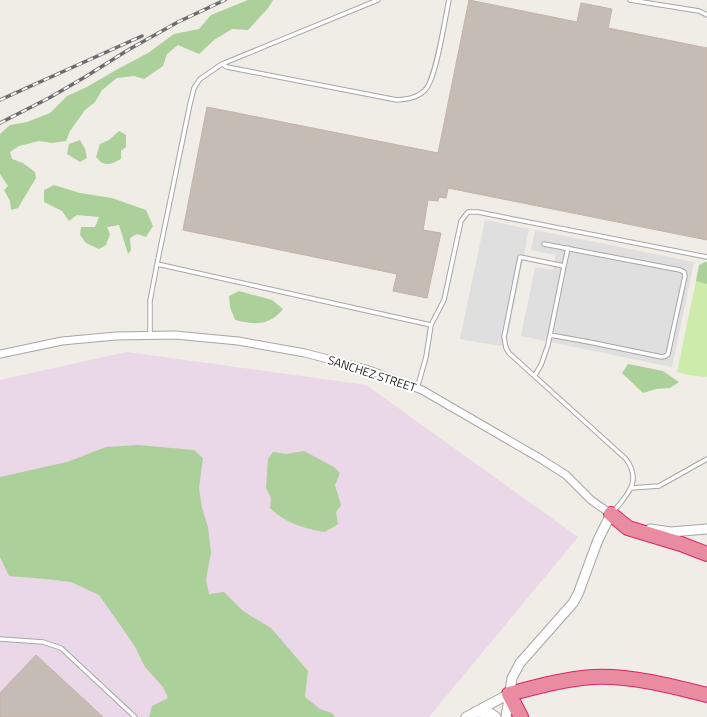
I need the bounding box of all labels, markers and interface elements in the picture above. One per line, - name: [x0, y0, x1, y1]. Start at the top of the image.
- street label: SANCHEZ STREET: [326, 350, 419, 397]

